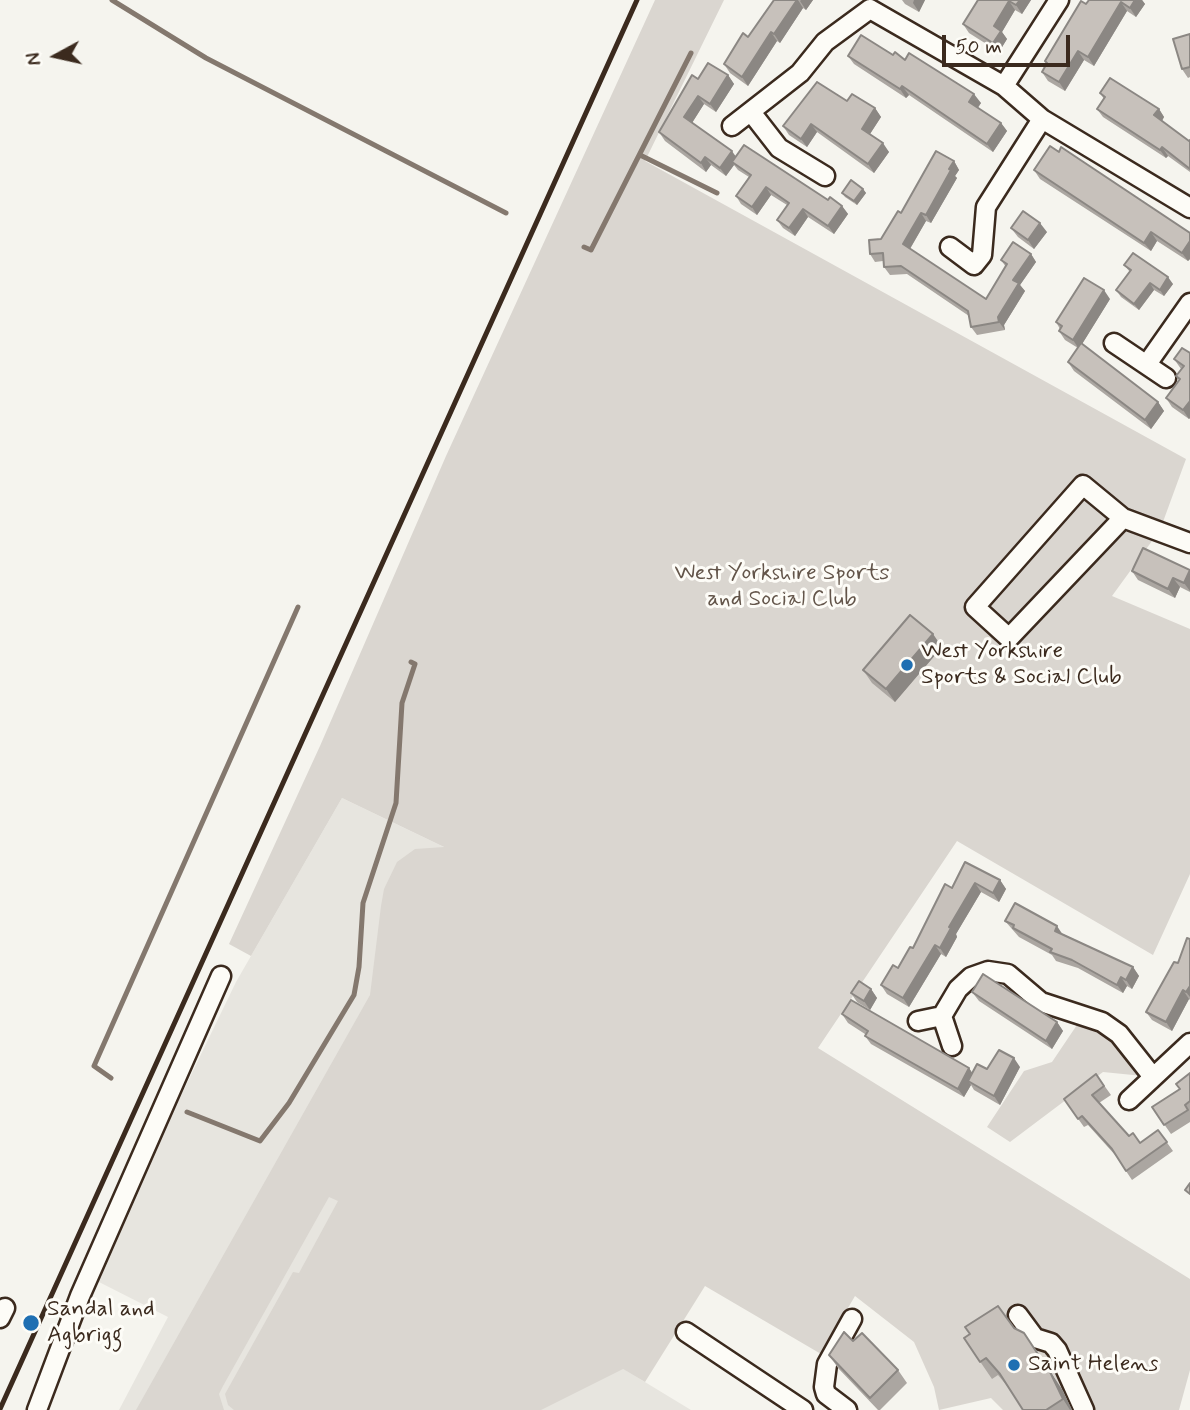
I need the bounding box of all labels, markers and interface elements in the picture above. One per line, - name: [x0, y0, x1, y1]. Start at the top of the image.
- north arrow: [21, 21, 91, 91]
- scale bar: [945, 21, 1073, 65]
- text: 50 m: [955, 33, 1002, 61]
- text: N: [21, 51, 48, 67]
- park label: West Yorkshire Sports and Social Club: [674, 560, 890, 614]
- place label: West Yorkshire Sports & Social Club: [921, 638, 1122, 692]
- marker: West Yorkshire Sports & Social Club: [899, 657, 915, 673]
- place label: Sandal and Agbrigg: [47, 1296, 155, 1350]
- marker: Sandal and Agbrigg: [21, 1313, 41, 1333]
- place label: Saint Helens: [1028, 1351, 1158, 1379]
- marker: Saint Helens: [1006, 1357, 1022, 1373]

